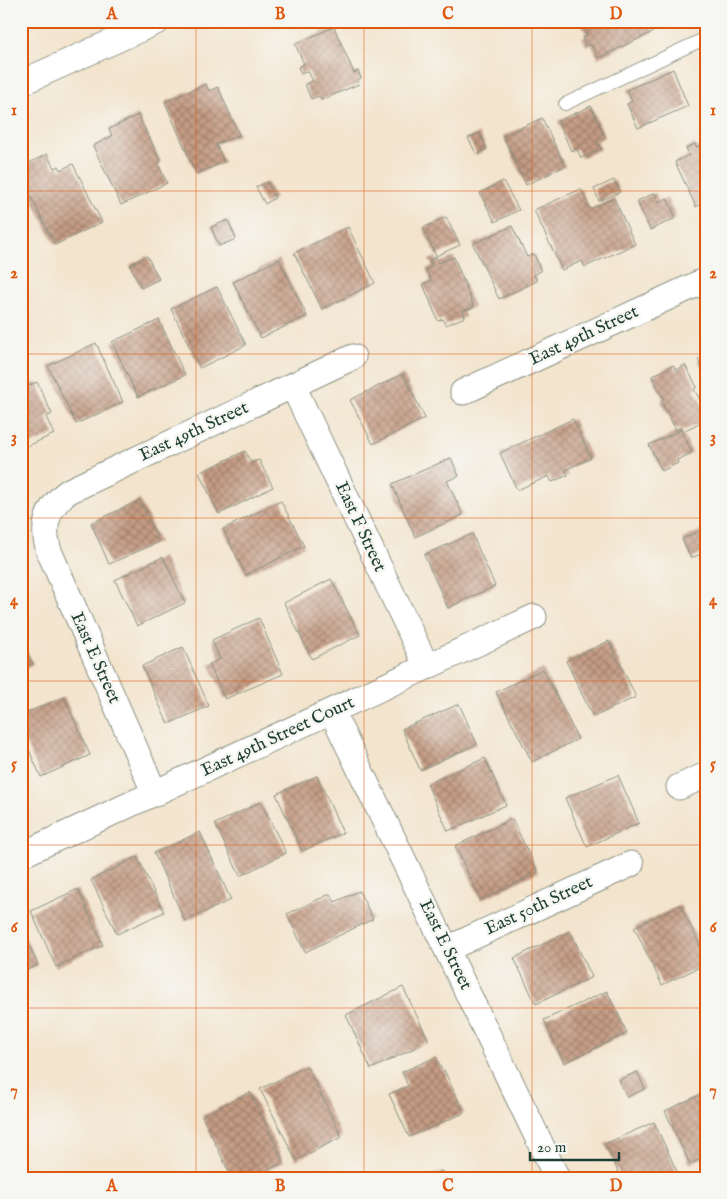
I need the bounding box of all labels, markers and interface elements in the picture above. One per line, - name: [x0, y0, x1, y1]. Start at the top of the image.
- text: A: [106, 5, 119, 25]
- text: B: [275, 5, 286, 25]
- text: C: [442, 5, 454, 25]
- text: D: [610, 5, 623, 25]
- text: 1: [11, 101, 17, 121]
- text: 1: [710, 101, 716, 121]
- text: 2: [10, 264, 18, 284]
- text: 2: [709, 264, 717, 284]
- street label: East 49th Street: [526, 301, 642, 371]
- street label: East 49th Street: [136, 397, 252, 467]
- text: 3: [11, 428, 17, 448]
- text: 3: [710, 428, 716, 448]
- street label: East F Street: [329, 478, 391, 576]
- text: 4: [10, 591, 19, 611]
- text: 4: [709, 591, 718, 611]
- street label: East E Street: [65, 609, 125, 707]
- street label: East 49th Street Court: [198, 691, 358, 783]
- text: 5: [11, 755, 17, 775]
- text: 5: [710, 755, 716, 775]
- street label: East 50th Street: [481, 871, 597, 941]
- street label: East E Street: [413, 896, 477, 994]
- text: 6: [11, 918, 19, 938]
- text: 6: [710, 918, 718, 938]
- text: 7: [10, 1081, 18, 1101]
- text: 7: [709, 1081, 717, 1101]
- scale bar: [530, 1129, 618, 1161]
- text: 20 m: [537, 1138, 567, 1157]
- text: A: [106, 1177, 119, 1197]
- text: B: [275, 1177, 286, 1197]
- text: C: [442, 1177, 454, 1197]
- text: D: [610, 1177, 623, 1197]

